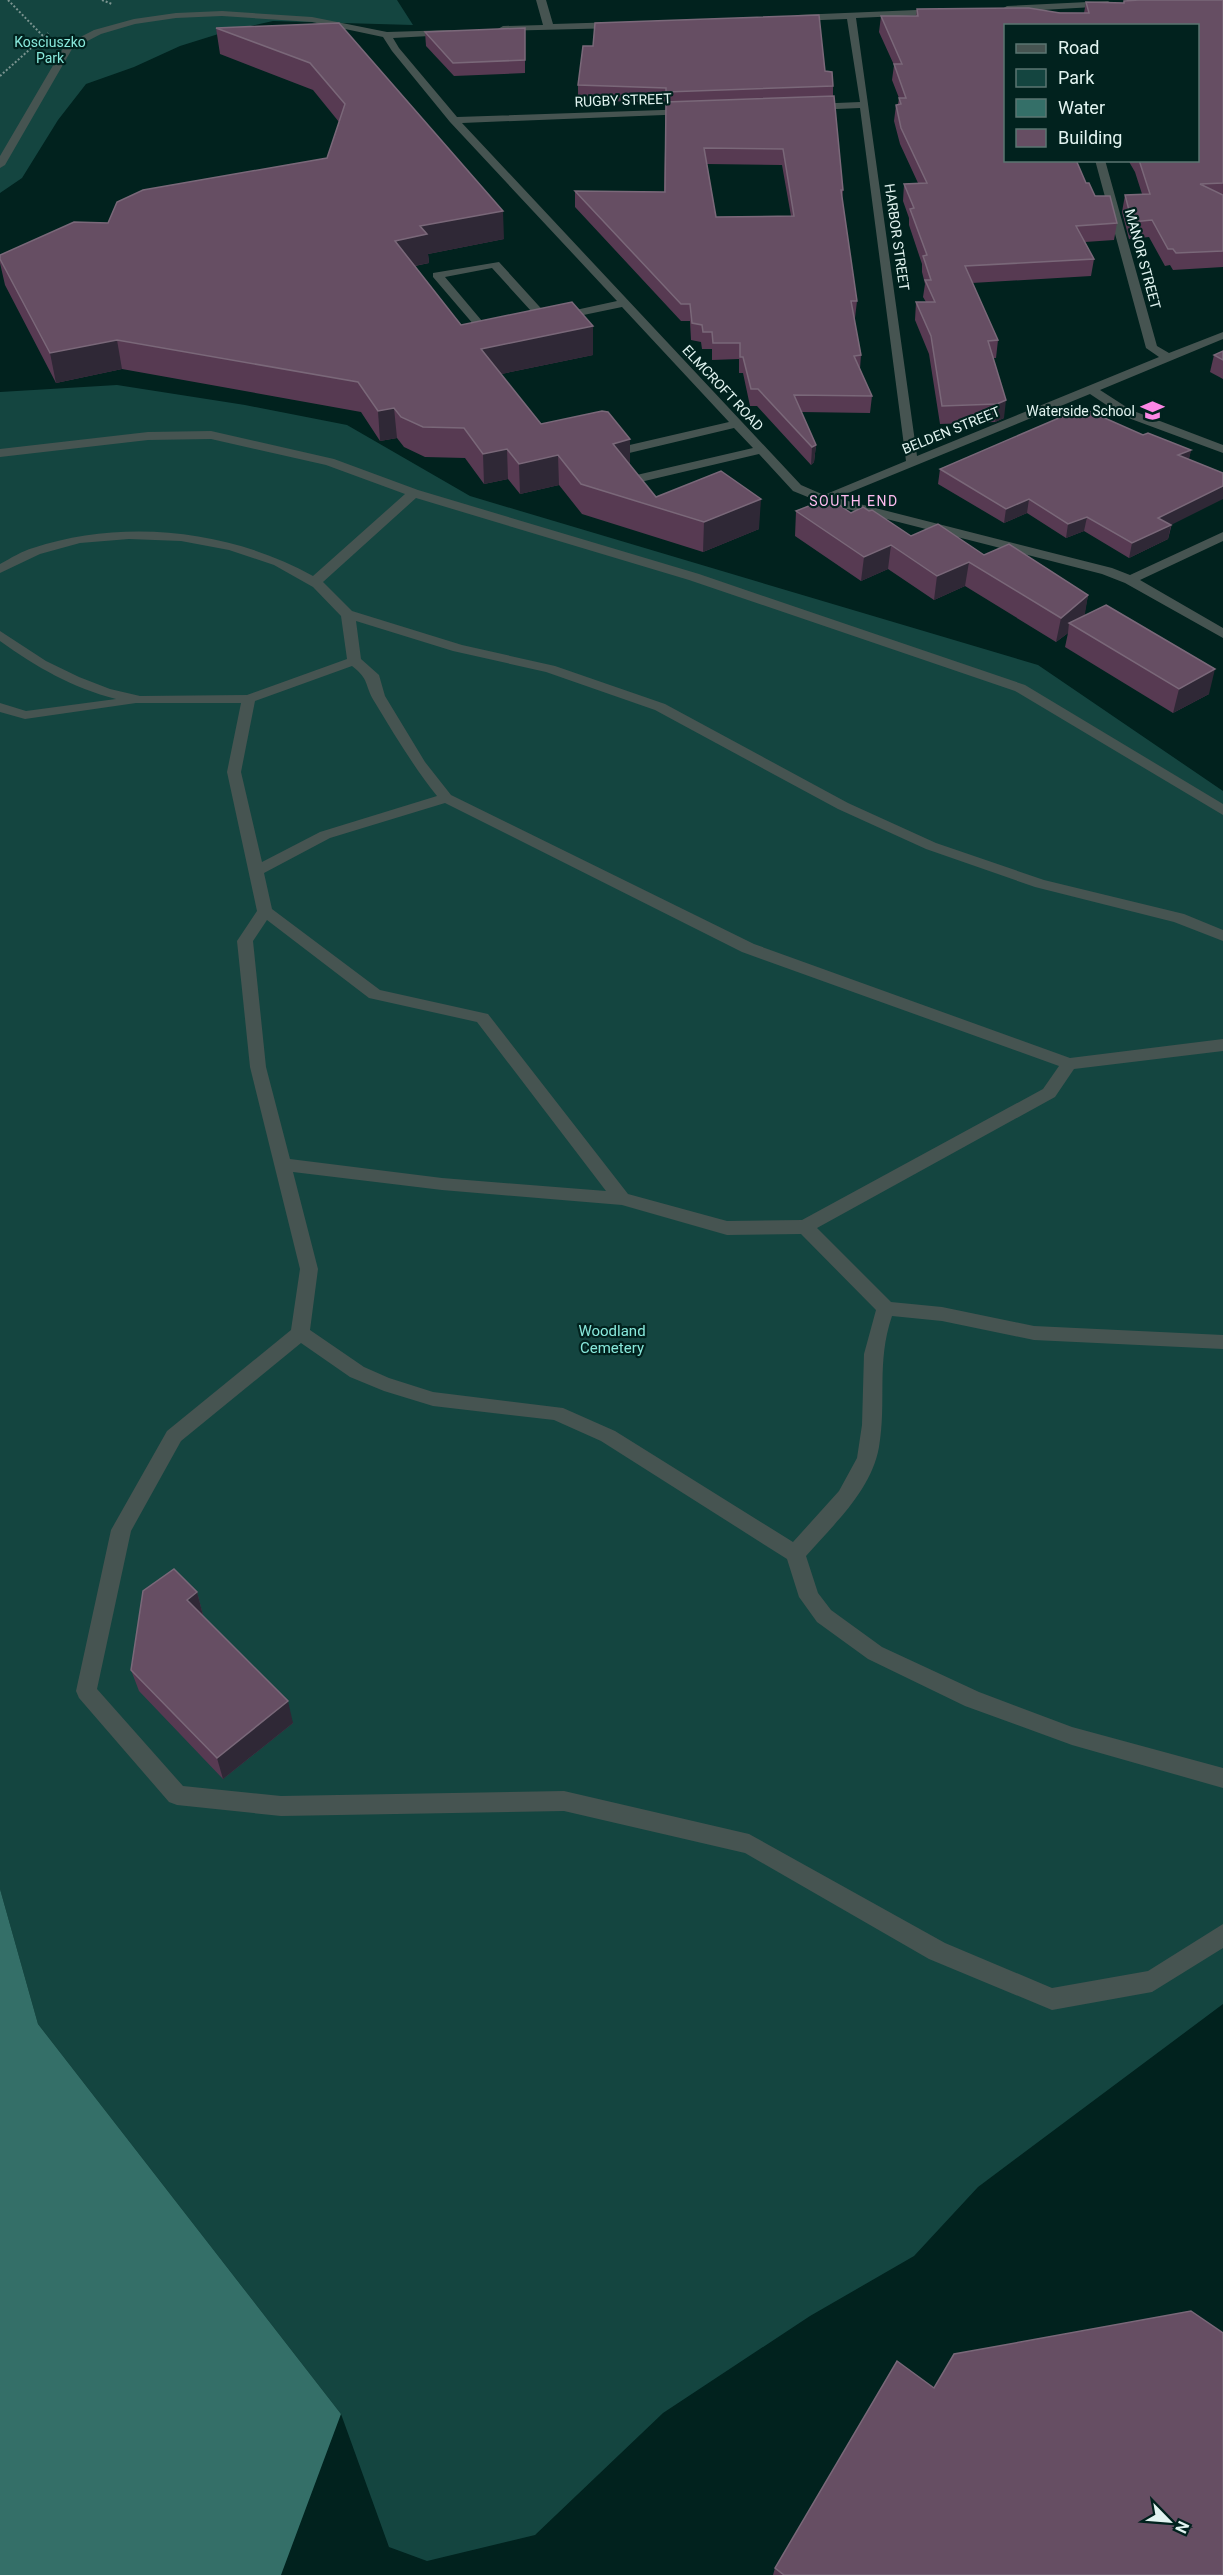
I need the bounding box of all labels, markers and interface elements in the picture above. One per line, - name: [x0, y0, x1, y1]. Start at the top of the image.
- legend: [1004, 24, 1199, 162]
- park label: Kosciuszko Park: [14, 34, 86, 66]
- text: Road: [1058, 37, 1099, 58]
- text: Park: [1058, 67, 1095, 88]
- street label: RUGBY STREET: [574, 90, 672, 110]
- text: Water: [1058, 97, 1105, 118]
- text: Building: [1058, 127, 1122, 148]
- street label: HARBOR STREET: [882, 182, 913, 292]
- street label: MANOR STREET: [1122, 207, 1164, 311]
- street label: ELMCROFT ROAD: [679, 342, 767, 434]
- school or university icon: Waterside School: [1140, 398, 1166, 424]
- street label: BELDEN STREET: [900, 403, 1003, 457]
- place label: Waterside School: [1026, 403, 1135, 419]
- district label: SOUTH END: [809, 493, 899, 509]
- park label: Woodland Cemetery: [578, 1322, 646, 1357]
- north arrow: [1139, 2491, 1199, 2551]
- text: N: [1171, 2518, 1193, 2536]

